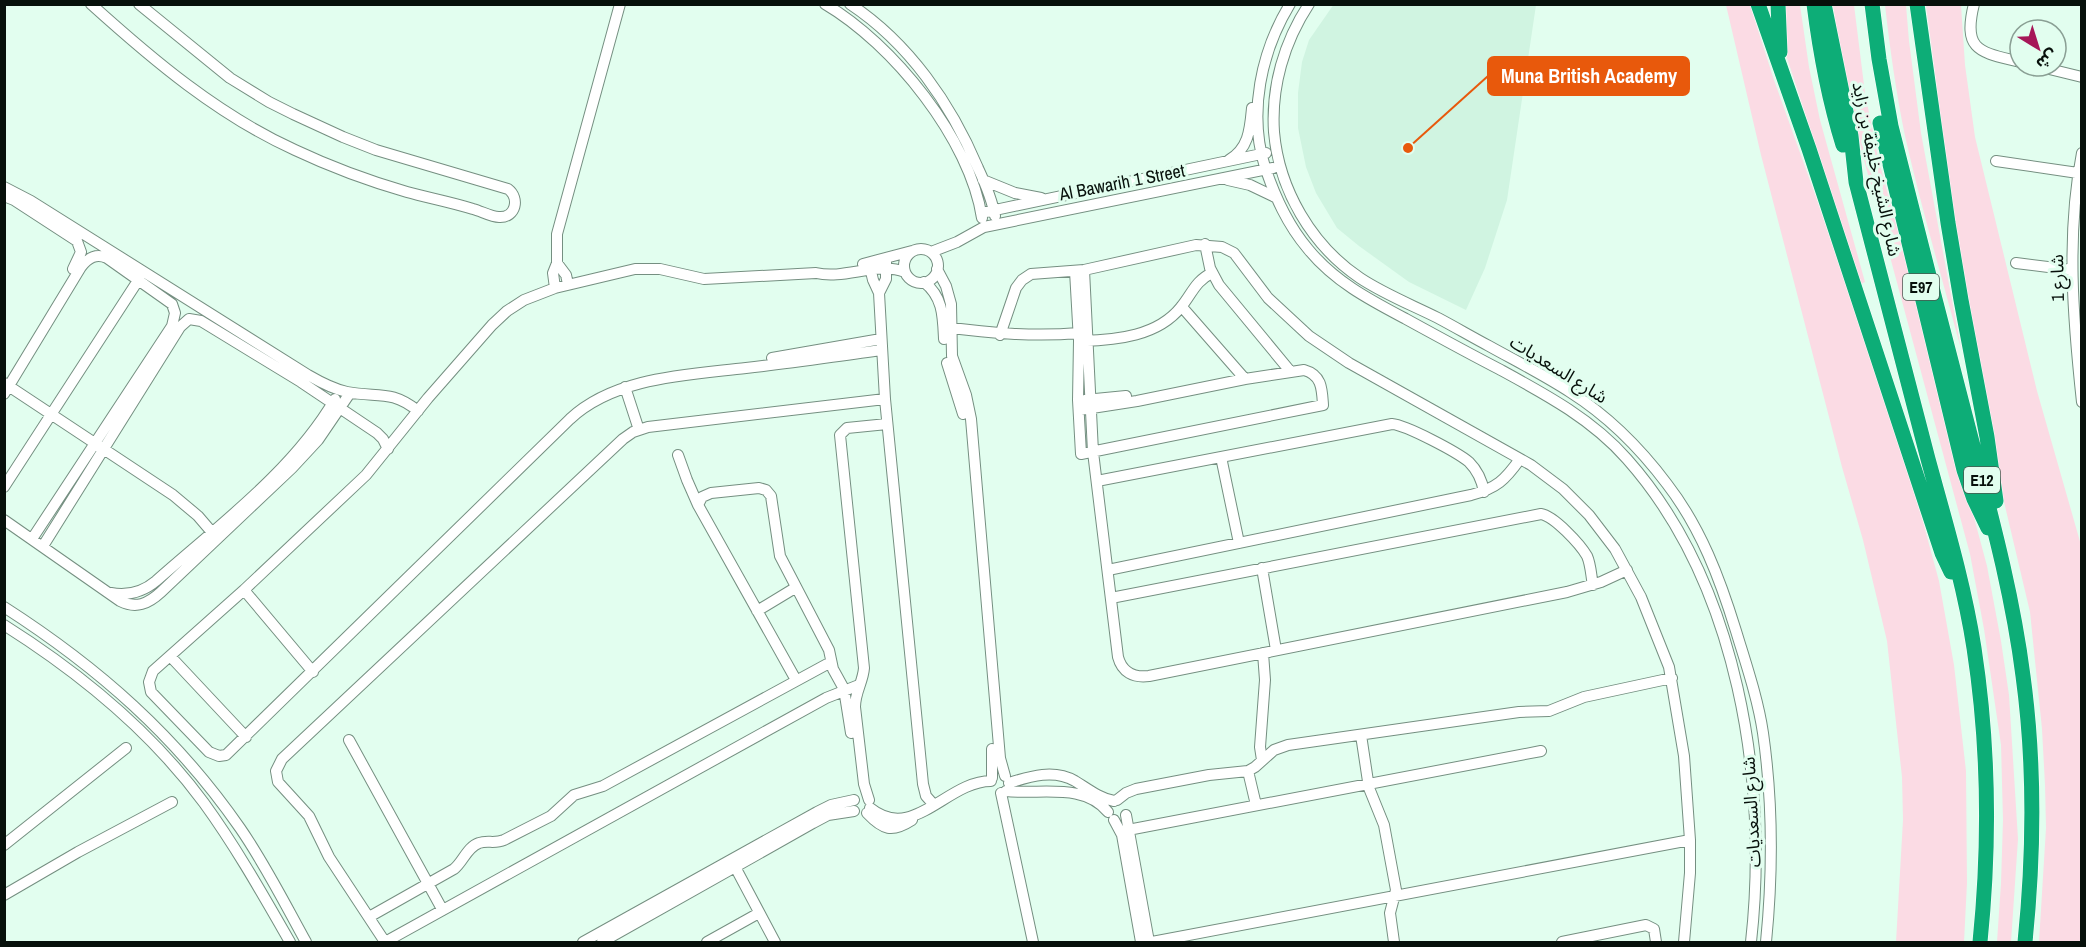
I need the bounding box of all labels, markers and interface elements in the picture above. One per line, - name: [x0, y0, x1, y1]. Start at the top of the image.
- north arrow: [2008, 18, 2068, 78]
- text: ش: [2032, 44, 2063, 75]
- callout: Muna British Academy: [1488, 57, 1689, 95]
- text: Muna British Academy: [1501, 62, 1678, 89]
- street label: شارع الشيخ خليفة بن زايد: [1844, 79, 1908, 259]
- street label: Al Bawarih 1 Street: [1056, 158, 1187, 207]
- street label: شارع 1: [2044, 254, 2072, 302]
- road number: E97: [1903, 274, 1939, 300]
- street label: شارع السعديات: [1504, 329, 1613, 411]
- road number: E12: [1964, 467, 2000, 493]
- street label: شارع السعديات: [1736, 756, 1768, 868]

